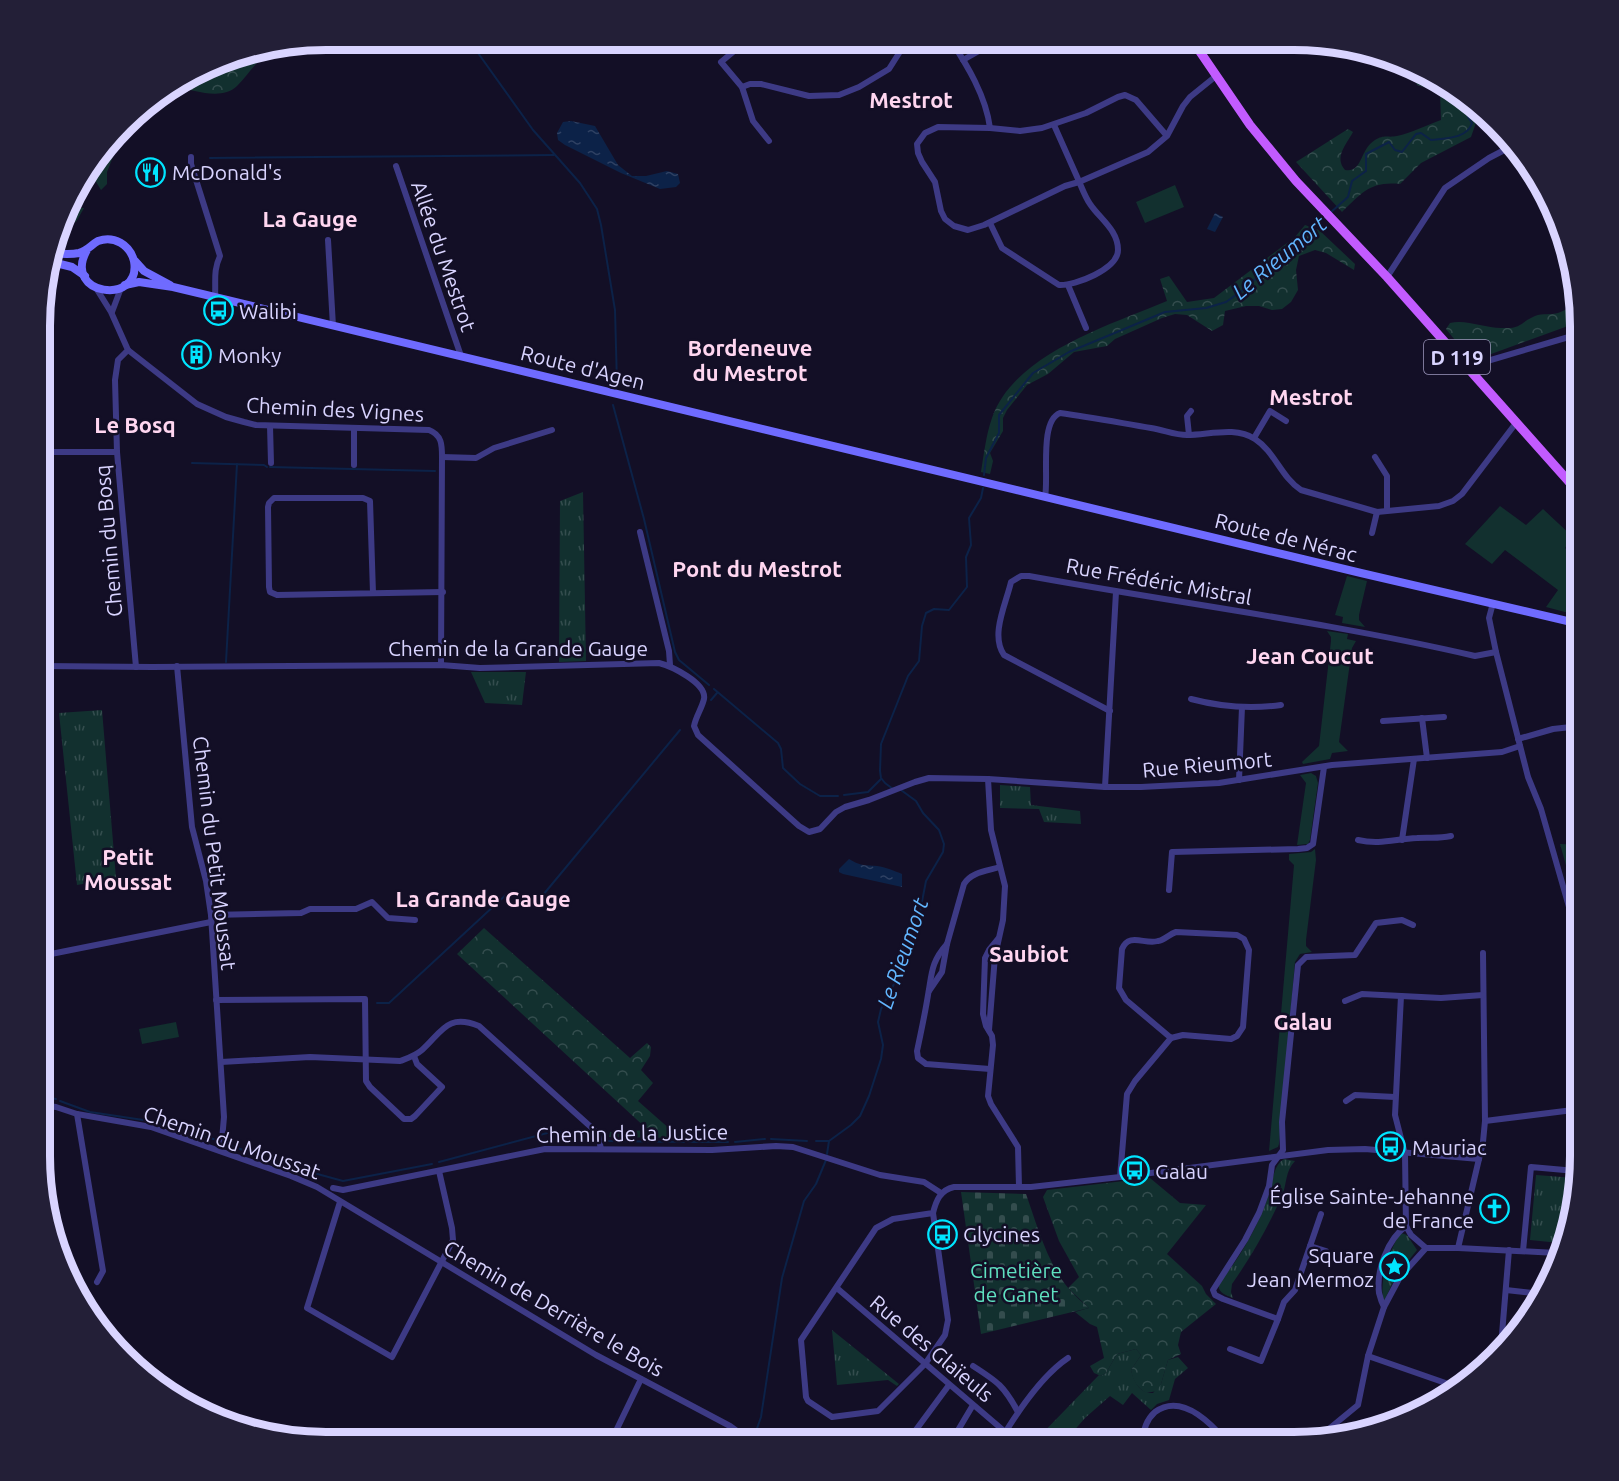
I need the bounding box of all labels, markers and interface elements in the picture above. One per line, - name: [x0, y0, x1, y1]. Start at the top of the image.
- district label: Mestrot: [869, 87, 953, 112]
- restaurant icon: McDonald's: [135, 156, 167, 188]
- place label: McDonald's: [172, 160, 282, 184]
- street label: Allée du Mestrot: [407, 178, 481, 334]
- district label: La Gauge: [262, 206, 358, 231]
- water label: Le Rieumort: [1227, 210, 1331, 304]
- bus stop icon: Walibi: [202, 295, 234, 327]
- place label: Walibi: [239, 299, 297, 323]
- district label: Bordeneuve du Mestrot: [688, 335, 812, 385]
- building icon: Monky: [181, 339, 213, 371]
- street label: Route d'Agen: [518, 340, 648, 394]
- road number: D 119: [1424, 340, 1490, 374]
- place label: Monky: [218, 343, 281, 367]
- district label: Mestrot: [1269, 384, 1353, 409]
- street label: Chemin des Vignes: [245, 392, 425, 426]
- district label: Le Bosq: [94, 412, 176, 437]
- street label: Chemin du Bosq: [89, 464, 127, 618]
- street label: Route de Nérac: [1212, 508, 1360, 566]
- street label: Rue Frédéric Mistral: [1064, 553, 1254, 609]
- district label: Pont du Mestrot: [672, 556, 842, 581]
- street label: Chemin de la Grande Gauge: [388, 636, 648, 660]
- district label: Jean Coucut: [1246, 643, 1374, 668]
- street label: Chemin du Petit Moussat: [189, 735, 241, 971]
- street label: Rue Rieumort: [1141, 746, 1273, 782]
- district label: Petit Moussat: [84, 844, 172, 894]
- district label: La Grande Gauge: [395, 886, 571, 911]
- water label: Le Rieumort: [871, 894, 933, 1012]
- district label: Saubiot: [989, 941, 1069, 966]
- district label: Galau: [1274, 1009, 1332, 1034]
- street label: Chemin du Moussat: [140, 1100, 324, 1184]
- street label: Chemin de la Justice: [536, 1119, 728, 1147]
- bus stop icon: Mauriac: [1375, 1131, 1407, 1163]
- place label: Mauriac: [1412, 1135, 1487, 1159]
- bus stop icon: Galau: [1118, 1155, 1150, 1187]
- place label: Galau: [1155, 1159, 1208, 1183]
- place label: Église Sainte-Jehanne de France: [1270, 1184, 1474, 1232]
- church icon: Église Sainte-Jehanne de France: [1479, 1192, 1511, 1224]
- bus stop icon: Glycines: [926, 1218, 958, 1250]
- place label: Glycines: [963, 1222, 1040, 1246]
- street label: Chemin de Derrière le Bois: [440, 1235, 668, 1381]
- place label: Square Jean Mermoz: [1247, 1243, 1374, 1291]
- place icon: Square Jean Mermoz: [1379, 1251, 1411, 1283]
- park label: Cimetière de Ganet: [970, 1258, 1062, 1306]
- street label: Rue des Glaïeuls: [866, 1290, 998, 1406]

